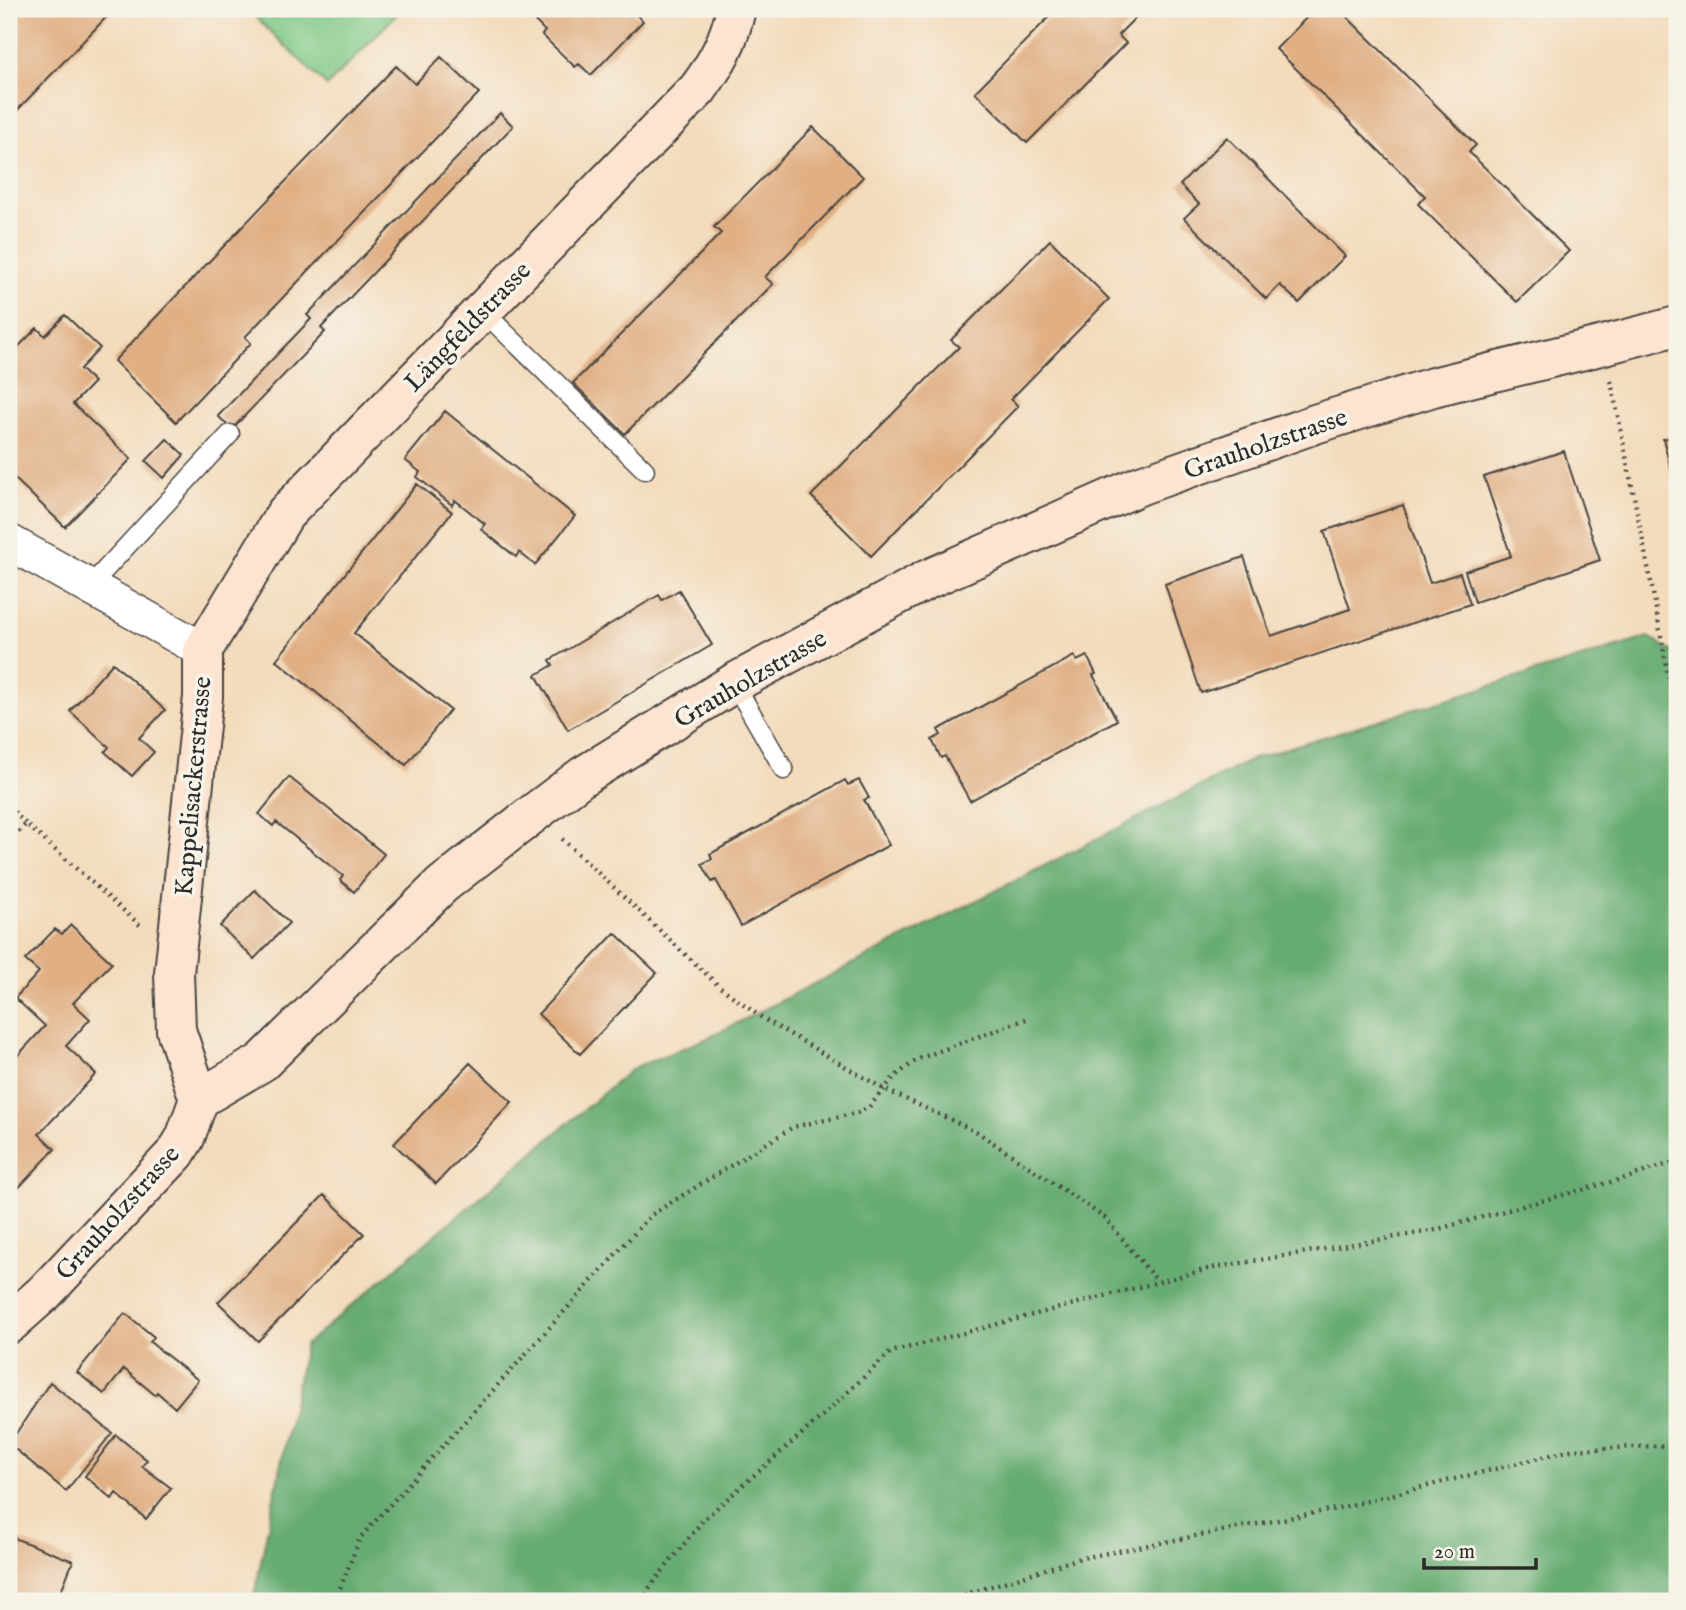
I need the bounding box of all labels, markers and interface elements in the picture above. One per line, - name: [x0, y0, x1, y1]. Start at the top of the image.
- street label: Längfeldstrasse: [398, 255, 539, 399]
- street label: Grauholzstrasse: [1179, 401, 1352, 488]
- street label: Grauholzstrasse: [669, 622, 833, 736]
- street label: Kappelisackerstrasse: [167, 675, 220, 897]
- street label: Grauholzstrasse: [49, 1138, 188, 1288]
- scale bar: [1424, 1526, 1536, 1570]
- text: 20 m: [1434, 1539, 1475, 1566]

